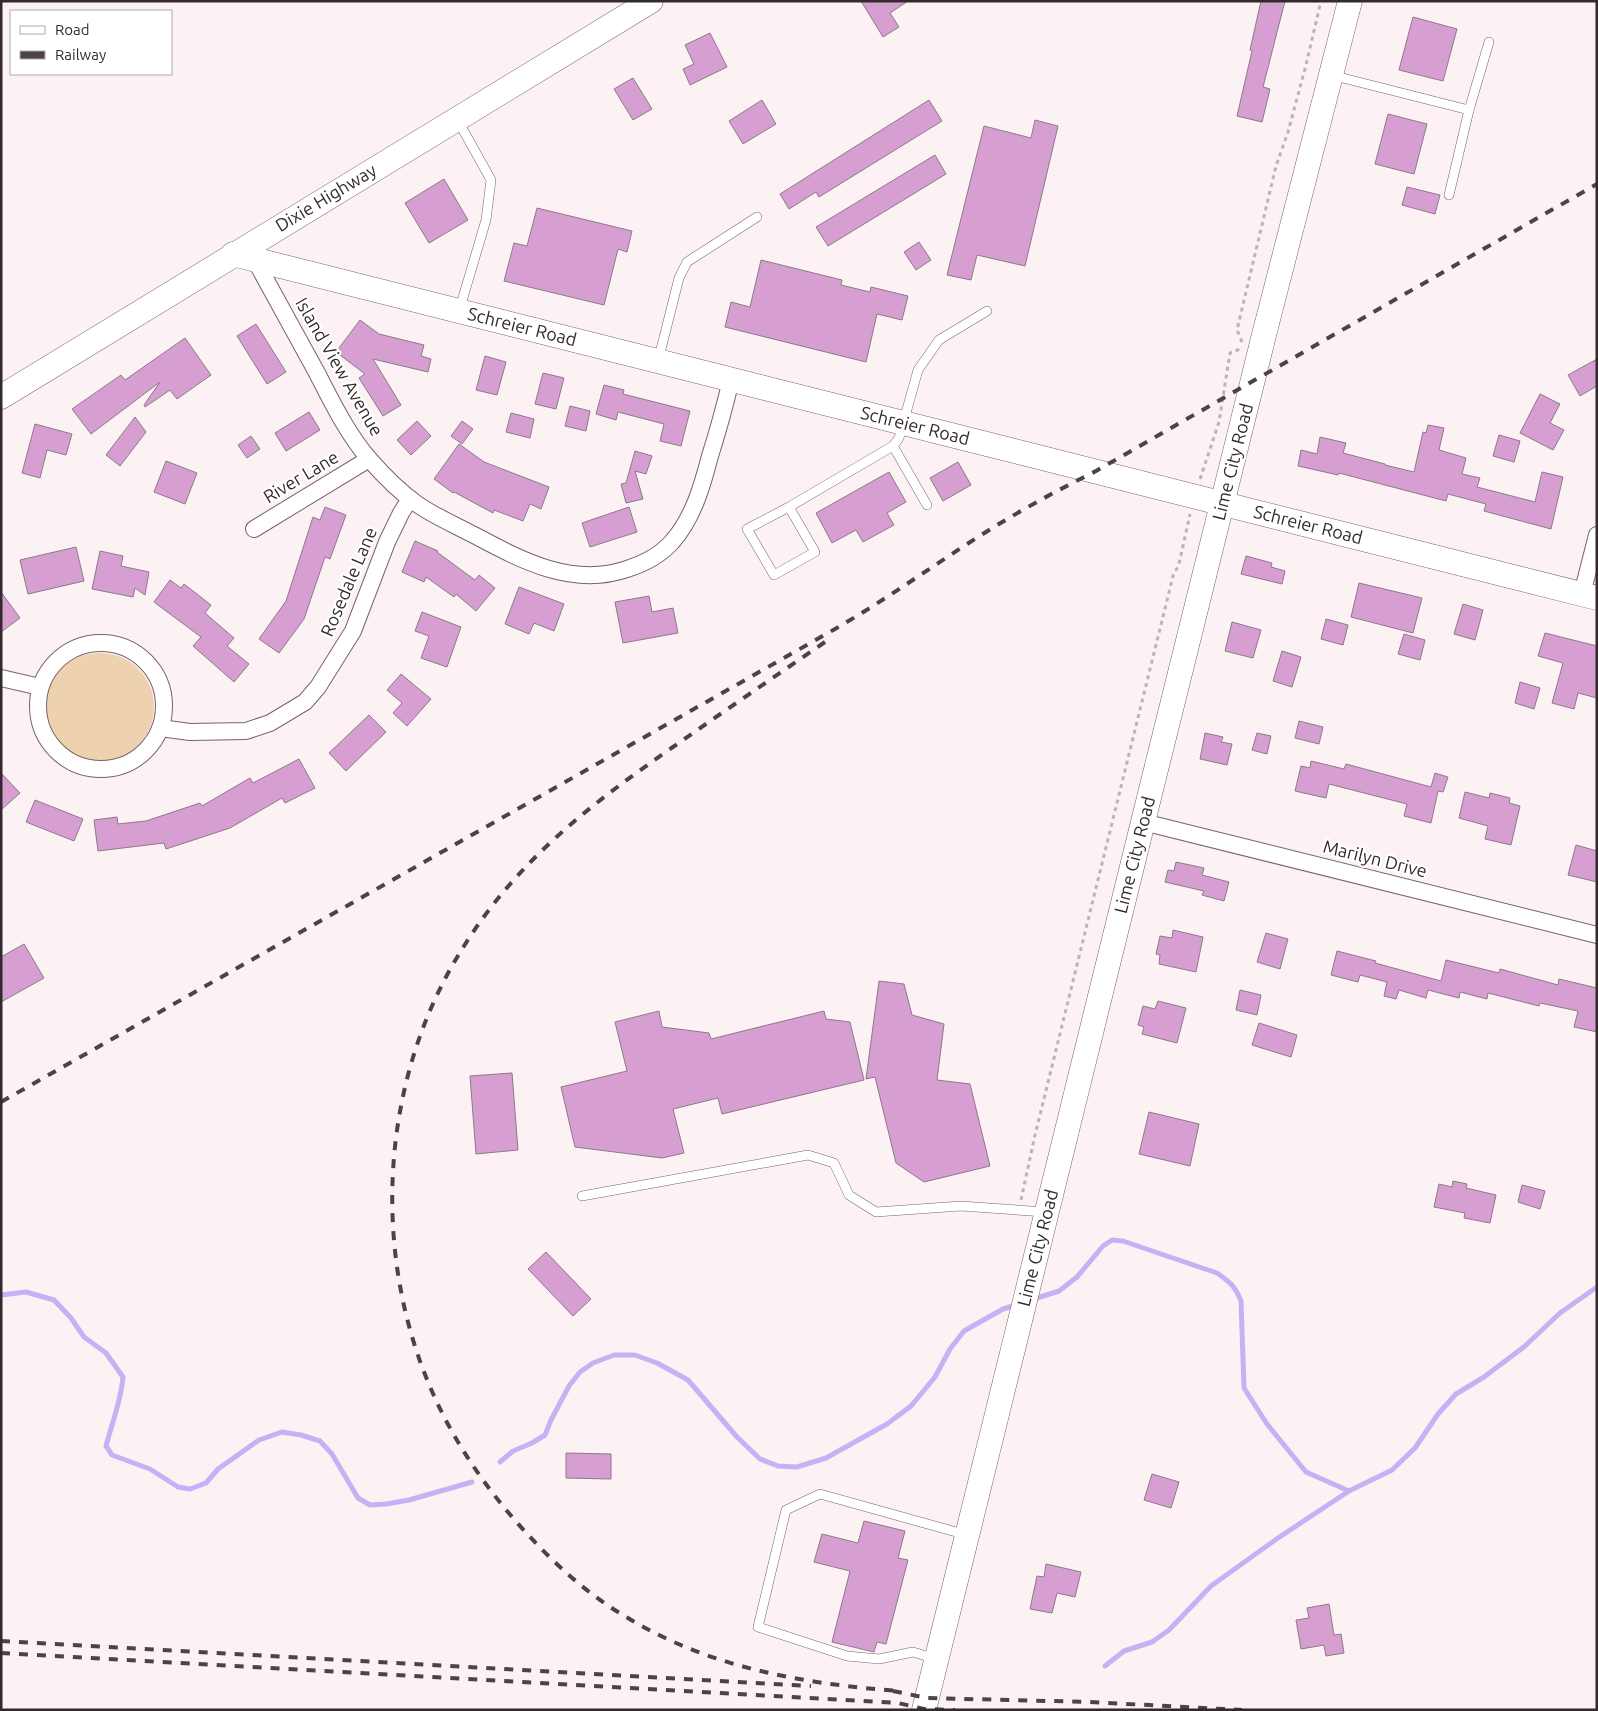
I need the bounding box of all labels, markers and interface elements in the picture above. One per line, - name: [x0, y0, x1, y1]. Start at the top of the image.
- legend: [10, 10, 172, 75]
- text: Road: [55, 21, 90, 38]
- text: Railway: [55, 46, 106, 63]
- street label: Dixie Highway: [271, 159, 380, 235]
- street label: Island View Avenue: [292, 294, 388, 439]
- street label: Schreier Road: [466, 303, 579, 349]
- street label: Lime City Road: [1208, 401, 1256, 522]
- street label: Schreier Road: [859, 402, 972, 448]
- street label: River Lane: [259, 446, 342, 506]
- street label: Schreier Road: [1252, 501, 1365, 547]
- street label: Rosedale Lane: [316, 524, 380, 639]
- street label: Lime City Road: [1110, 794, 1158, 915]
- street label: Marilyn Drive: [1321, 835, 1429, 881]
- street label: Lime City Road: [1013, 1187, 1061, 1308]

